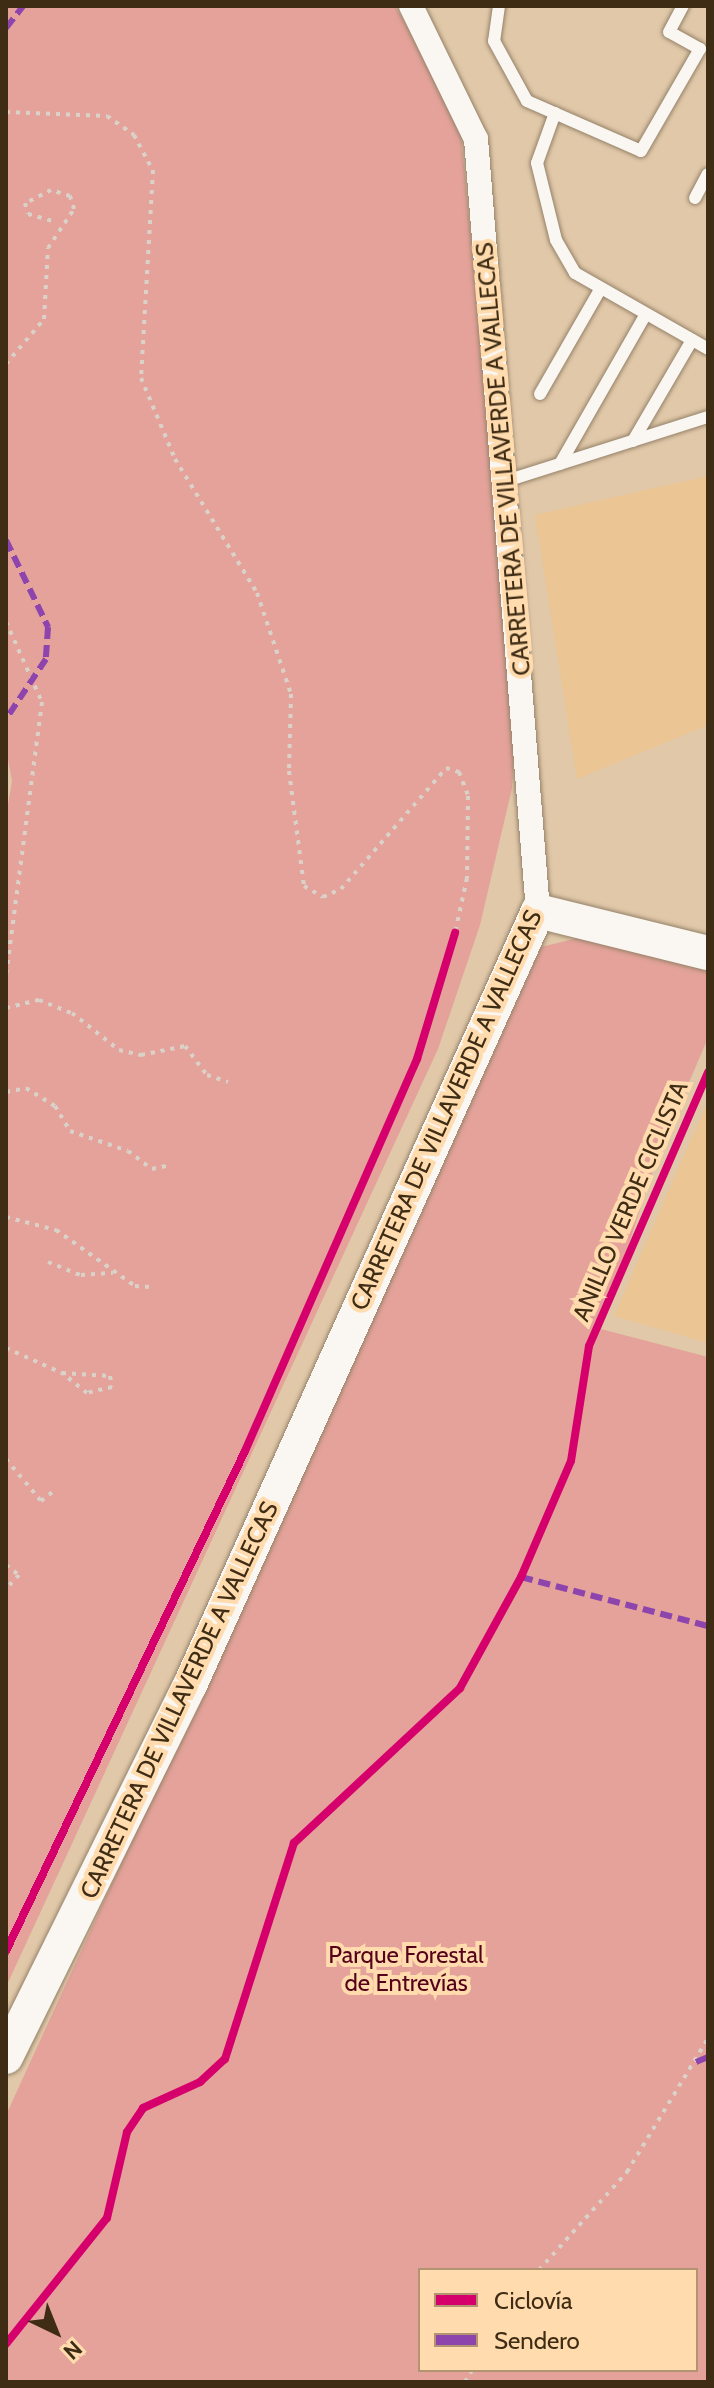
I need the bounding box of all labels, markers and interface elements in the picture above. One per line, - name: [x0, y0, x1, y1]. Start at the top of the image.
- street label: CARRETERA DE VILLAVERDE A VALLECAS: [470, 241, 536, 677]
- street label: CARRETERA DE VILLAVERDE A VALLECAS: [344, 906, 548, 1314]
- street label: ANILLO VERDE CICLISTA: [566, 1077, 694, 1325]
- street label: CARRETERA DE VILLAVERDE A VALLECAS: [74, 1497, 284, 1903]
- park label: Parque Forestal de Entrevías: [328, 1941, 484, 1997]
- legend: [418, 2268, 698, 2372]
- text: Ciclovía: [494, 2286, 572, 2315]
- north arrow: [16, 2292, 96, 2372]
- text: Sendero: [494, 2326, 580, 2355]
- text: N: [58, 2335, 88, 2365]

